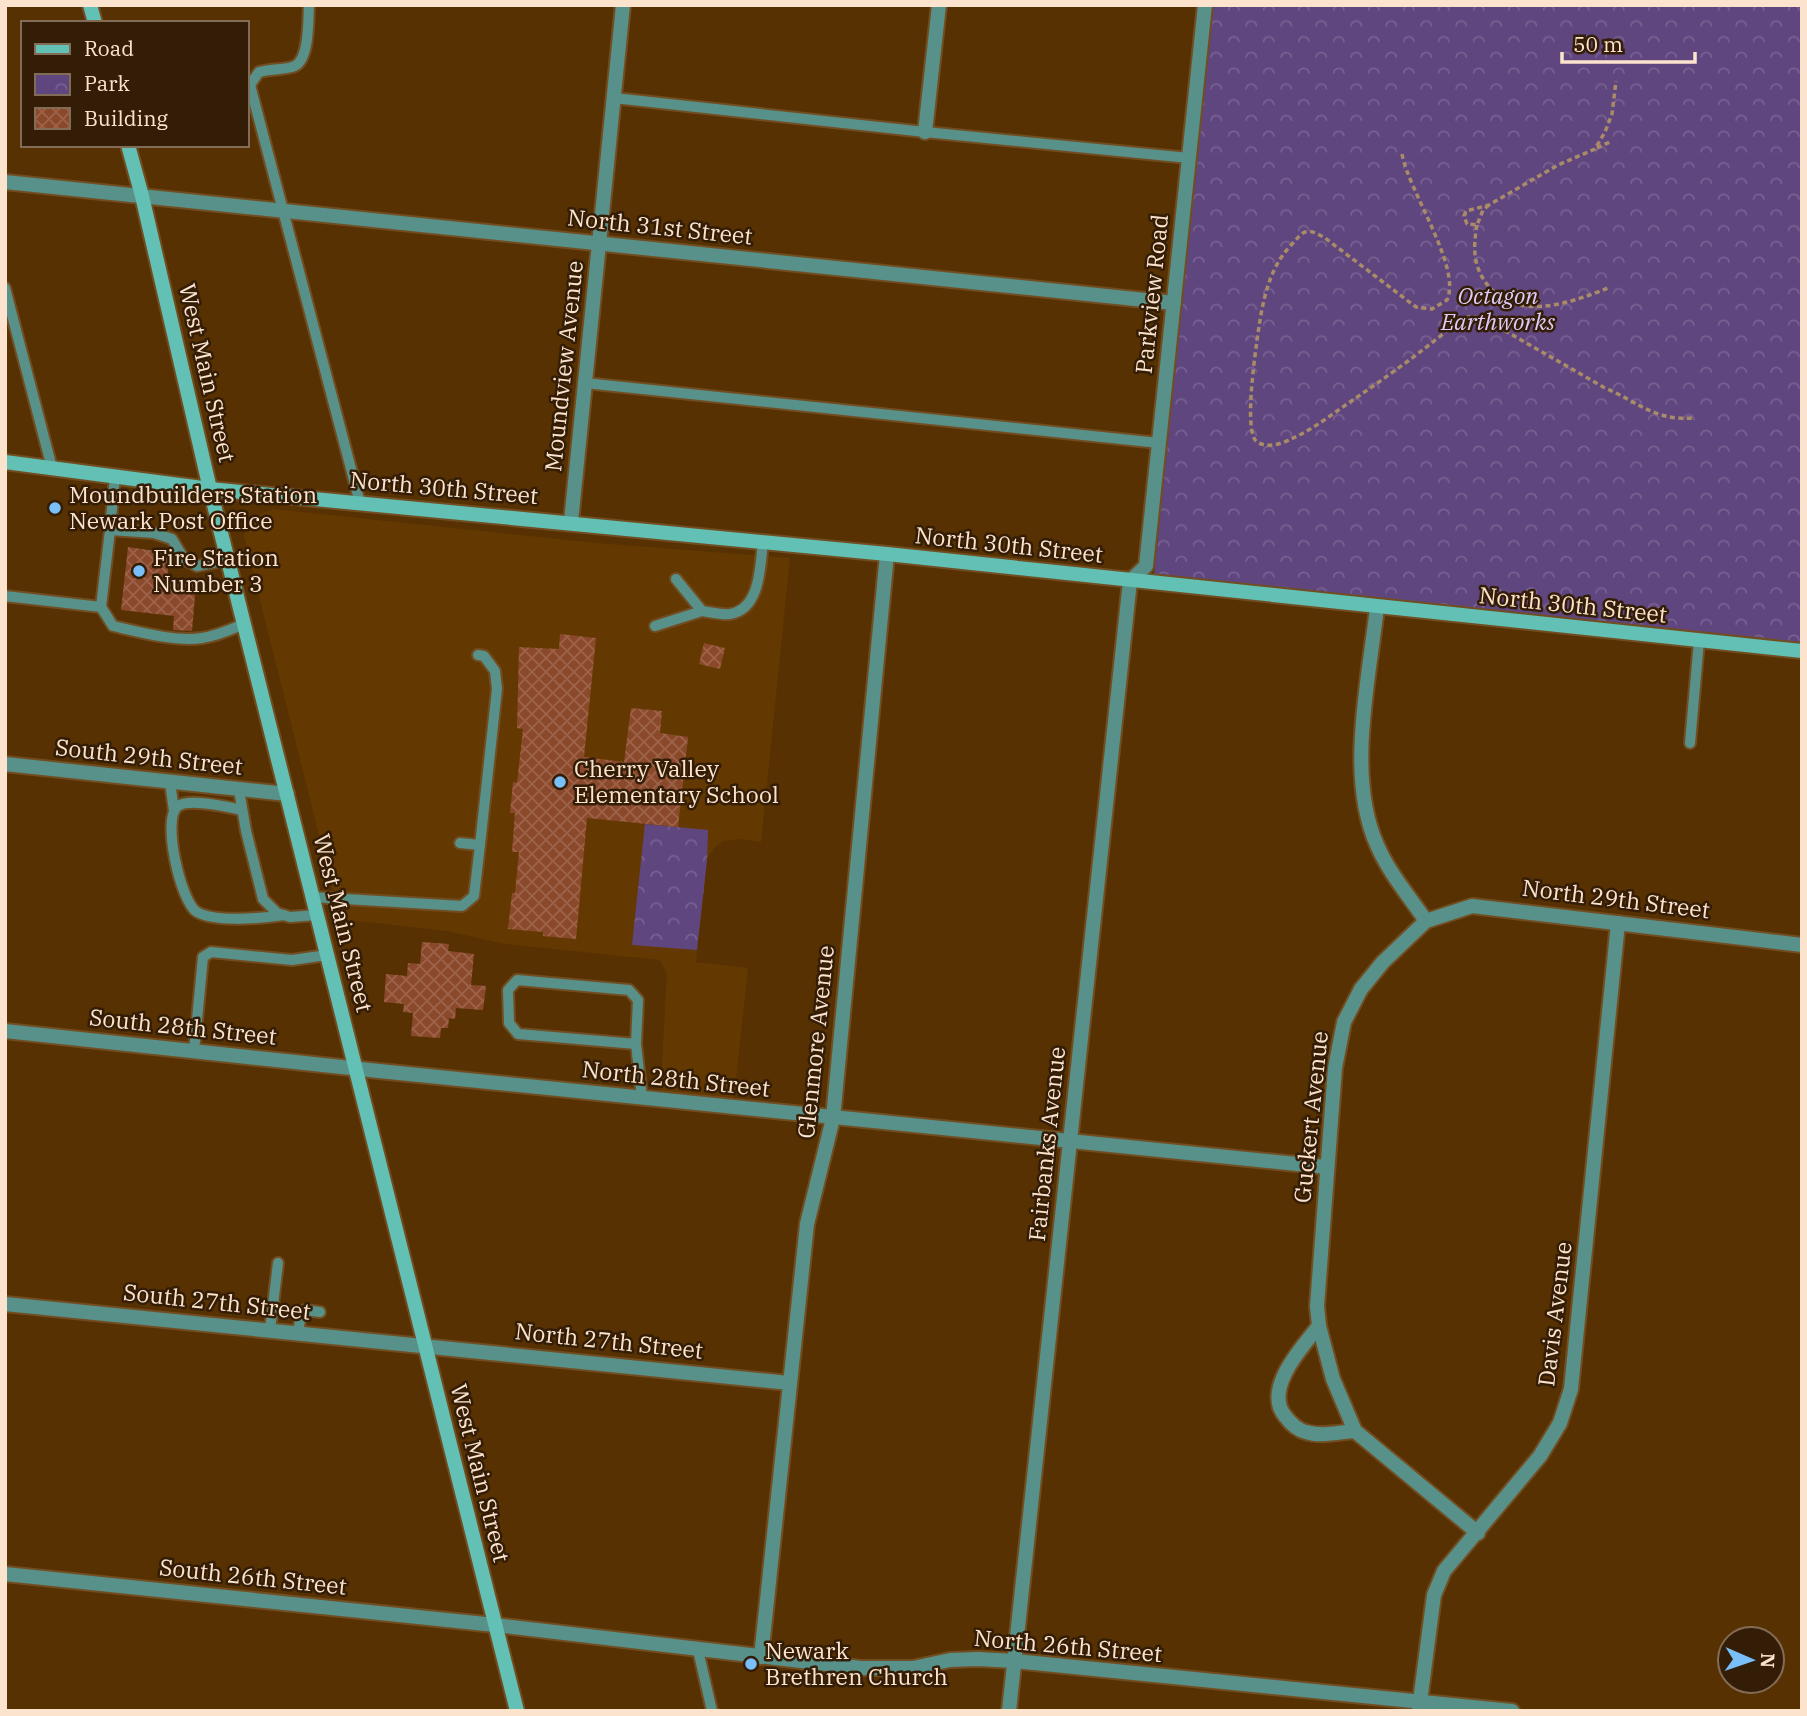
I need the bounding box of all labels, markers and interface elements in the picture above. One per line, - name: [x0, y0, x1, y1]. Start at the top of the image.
- legend: [21, 21, 248, 147]
- scale bar: [1562, 21, 1695, 65]
- text: 50 m: [1573, 30, 1623, 58]
- text: Road: [84, 34, 134, 62]
- text: Park: [84, 69, 131, 97]
- text: Building: [84, 104, 169, 132]
- street label: North 31st Street: [566, 201, 754, 251]
- street label: Parkview Road: [1128, 213, 1174, 375]
- street label: Moundview Avenue: [537, 259, 589, 473]
- street label: West Main Street: [173, 280, 243, 465]
- park label: Octagon Earthworks: [1440, 280, 1556, 336]
- street label: North 30th Street: [349, 464, 540, 510]
- place label: Moundbuilders Station Newark Post Office: [69, 479, 317, 535]
- marker: Moundbuilders Station Newark Post Office: [47, 500, 63, 516]
- street label: North 30th Street: [914, 519, 1105, 569]
- place label: Fire Station Number 3: [153, 542, 279, 598]
- marker: Fire Station Number 3: [131, 563, 147, 579]
- street label: North 30th Street: [1478, 579, 1669, 629]
- street label: South 29th Street: [54, 731, 244, 781]
- place label: Cherry Valley Elementary School: [574, 753, 779, 809]
- marker: Cherry Valley Elementary School: [552, 774, 568, 790]
- street label: West Main Street: [307, 831, 381, 1015]
- street label: North 29th Street: [1520, 872, 1712, 924]
- street label: Glenmore Avenue: [790, 944, 840, 1140]
- street label: South 28th Street: [88, 1001, 278, 1051]
- street label: Guckert Avenue: [1286, 1029, 1334, 1204]
- street label: Fairbanks Avenue: [1021, 1045, 1071, 1243]
- street label: North 28th Street: [581, 1053, 772, 1103]
- street label: Davis Avenue: [1530, 1240, 1578, 1388]
- street label: South 27th Street: [122, 1276, 312, 1326]
- street label: North 27th Street: [514, 1315, 705, 1365]
- street label: West Main Street: [444, 1381, 518, 1565]
- street label: South 26th Street: [158, 1551, 348, 1601]
- street label: North 26th Street: [973, 1622, 1164, 1668]
- north arrow: [1716, 1625, 1786, 1695]
- place label: Newark Brethren Church: [765, 1635, 948, 1691]
- text: N: [1756, 1653, 1780, 1669]
- marker: Newark Brethren Church: [743, 1656, 759, 1672]

